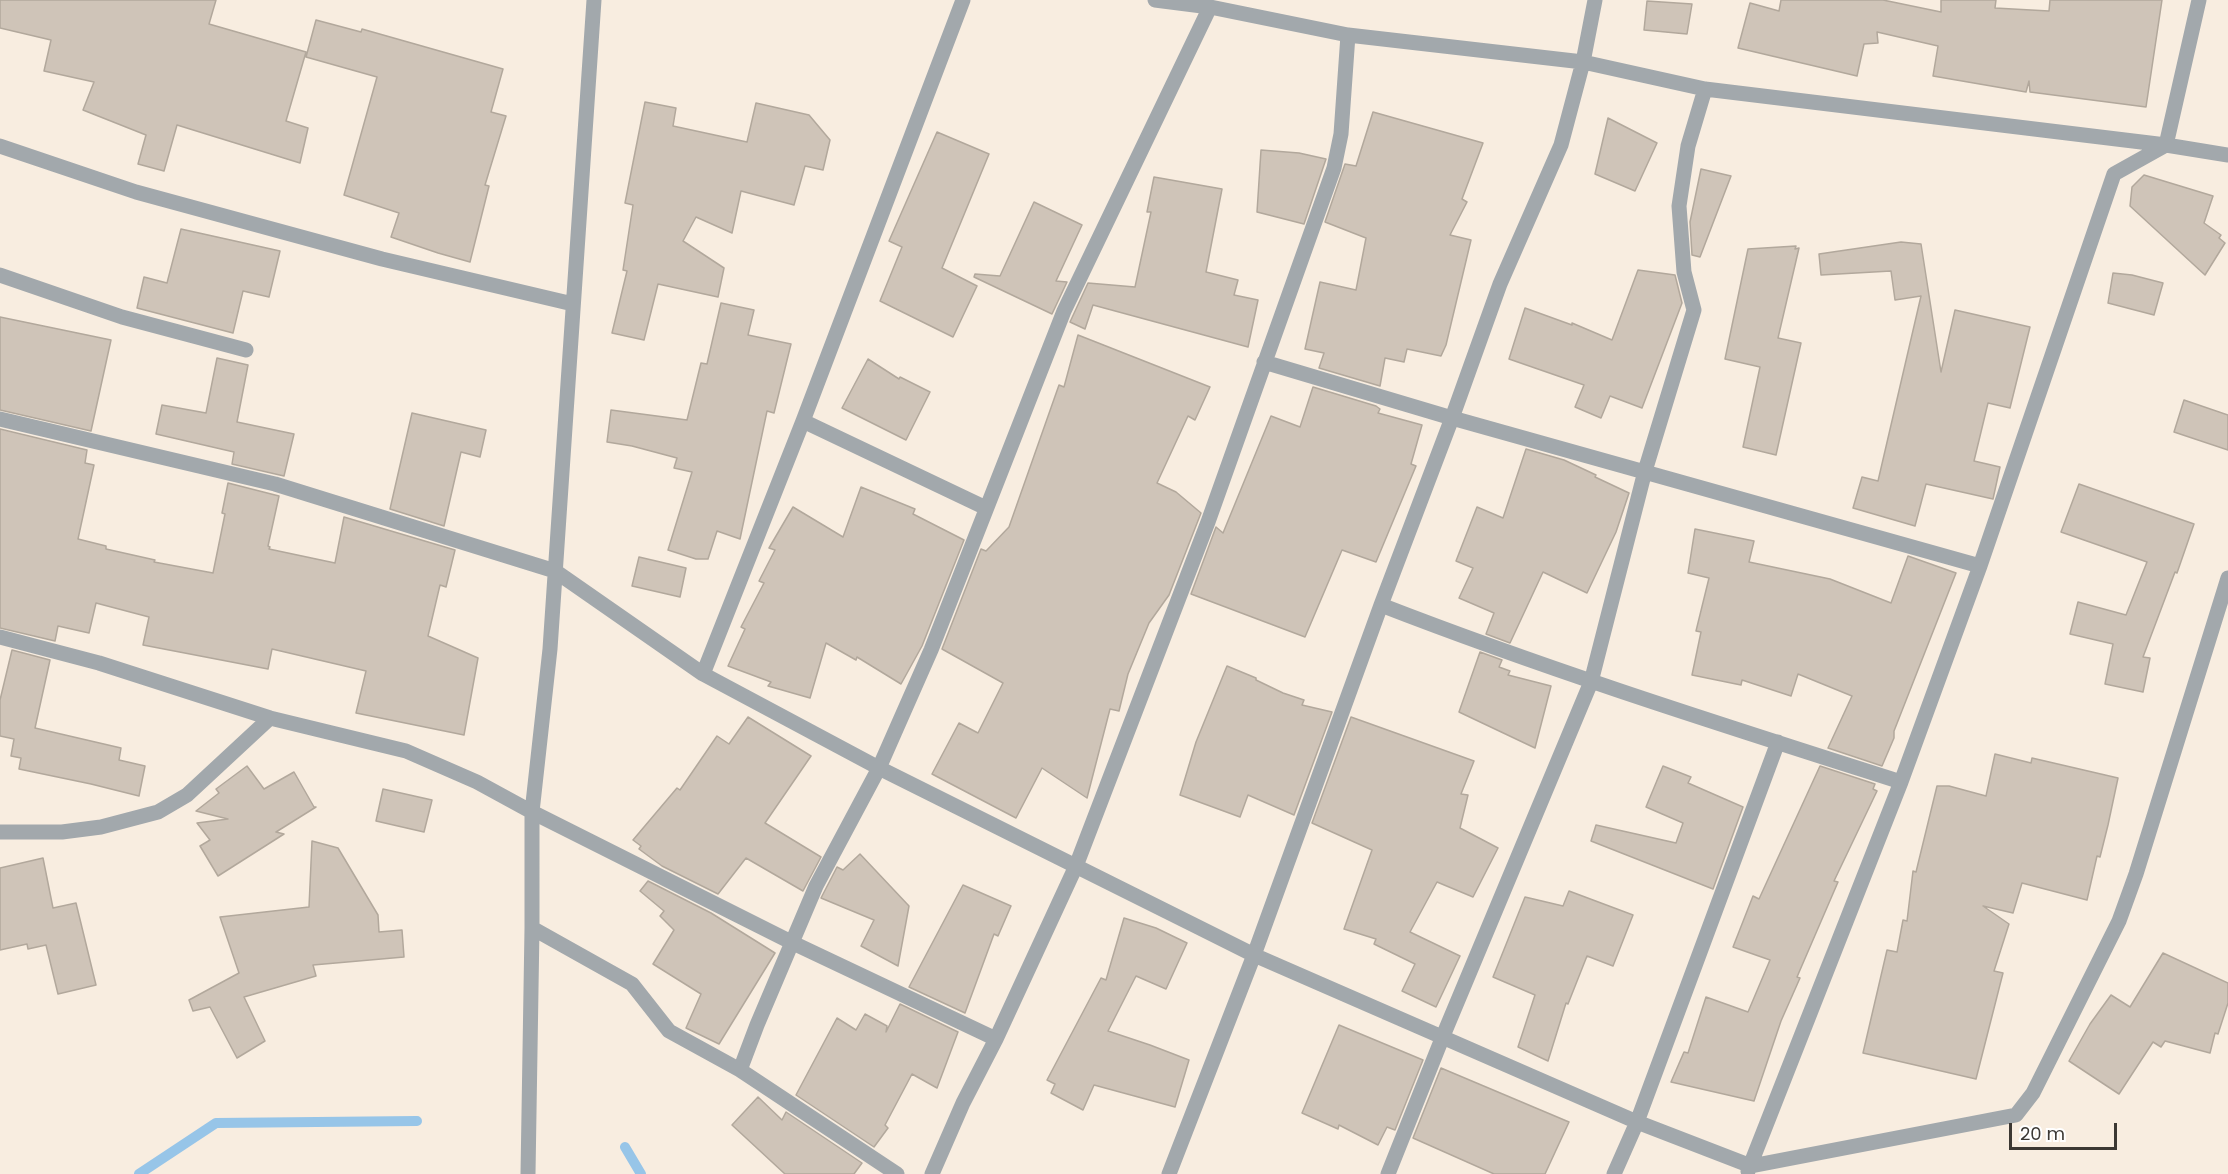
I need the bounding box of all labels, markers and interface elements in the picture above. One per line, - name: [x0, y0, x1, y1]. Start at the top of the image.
- scale bar: [2012, 1111, 2120, 1149]
- text: 20 m: [2020, 1121, 2065, 1146]

